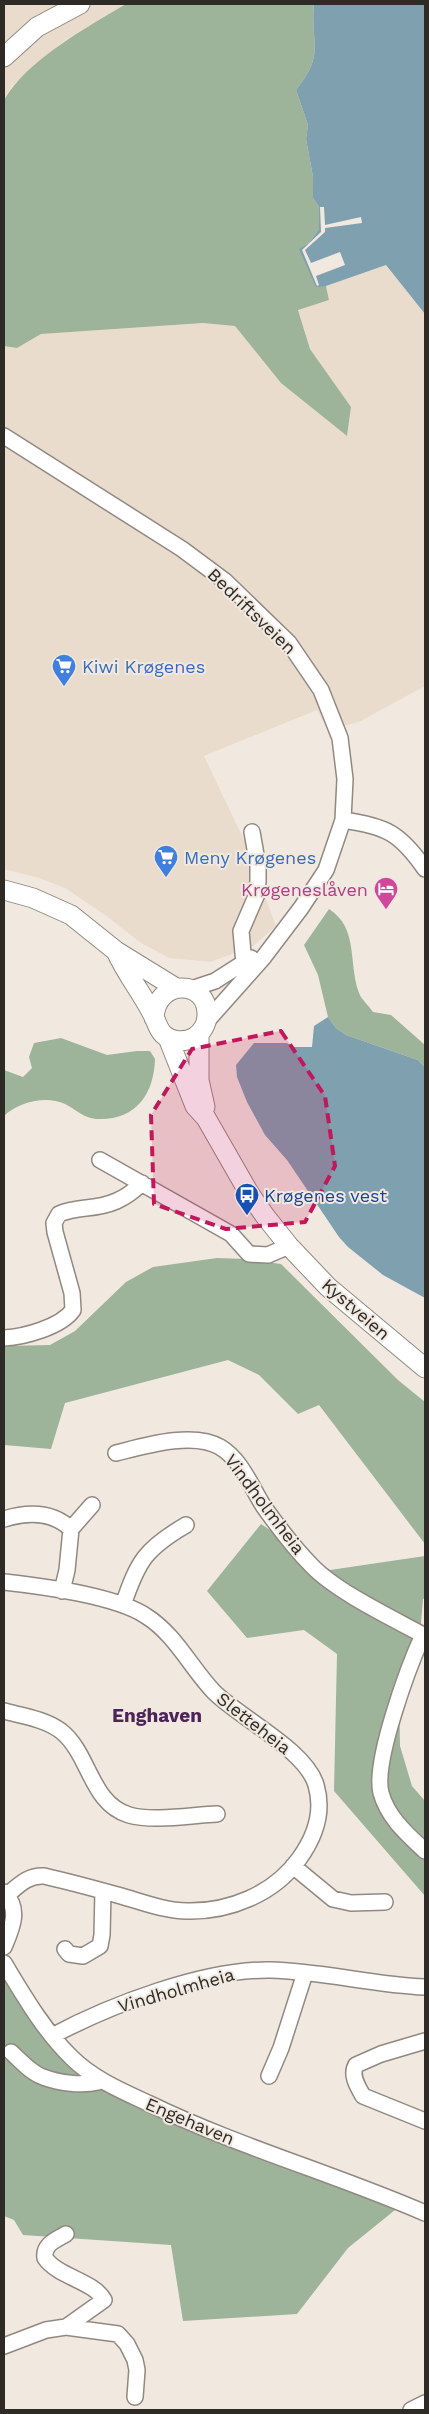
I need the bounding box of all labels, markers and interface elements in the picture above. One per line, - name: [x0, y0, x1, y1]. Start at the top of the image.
- street label: Bedriftsveien: [203, 564, 301, 658]
- supermarket icon: Kiwi Krøgenes: [51, 653, 77, 687]
- place label: Kiwi Krøgenes: [82, 656, 205, 677]
- supermarket icon: Meny Krøgenes: [153, 844, 179, 878]
- place label: Meny Krøgenes: [184, 847, 316, 868]
- hotel icon: Krøgeneslåven: [373, 876, 399, 910]
- place label: Krøgeneslåven: [241, 879, 368, 900]
- bus stop icon: Krøgenes vest: [234, 1182, 260, 1216]
- place label: Krøgenes vest: [264, 1185, 388, 1206]
- street label: Kystveien: [318, 1274, 394, 1344]
- street label: Vindholmheia: [221, 1450, 309, 1558]
- street label: Sletteheia: [213, 1688, 295, 1758]
- district label: Enghaven: [112, 1704, 202, 1727]
- street label: Vindholmheia: [115, 1963, 237, 2017]
- street label: Engehaven: [142, 2093, 238, 2149]

